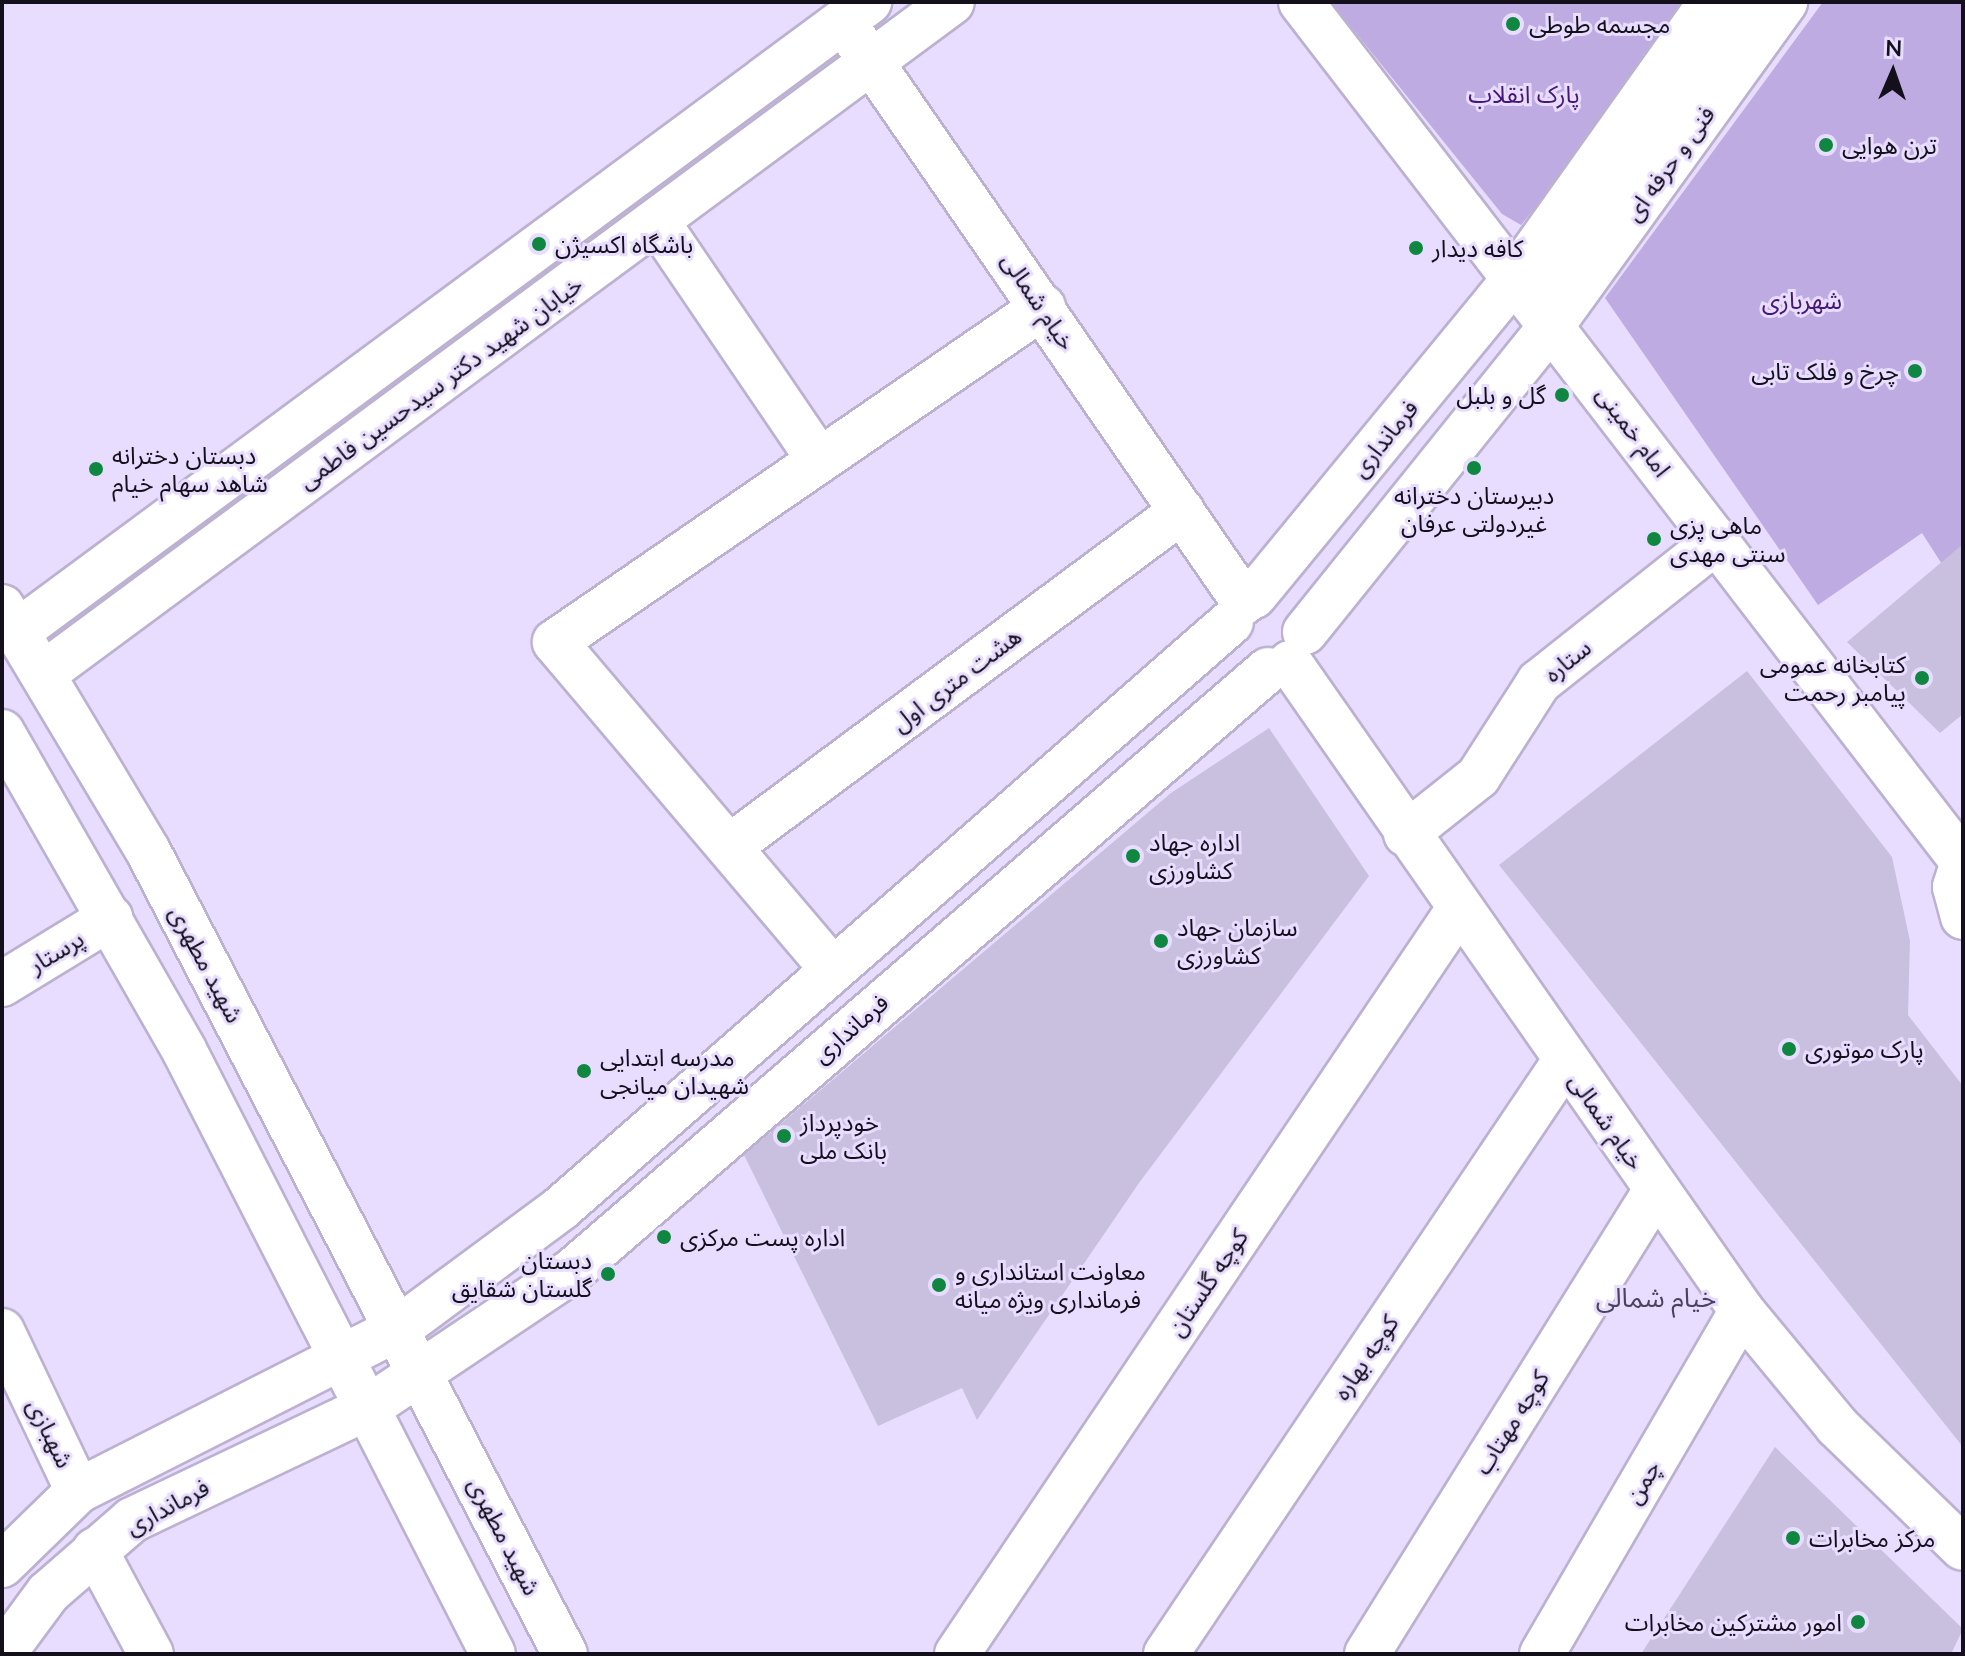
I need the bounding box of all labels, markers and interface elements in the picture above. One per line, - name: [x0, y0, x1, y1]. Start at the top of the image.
- place label: مجسمه طوطی: [1529, 10, 1670, 38]
- marker: مجسمه طوطی: [1504, 15, 1522, 33]
- north arrow: [1853, 32, 1933, 112]
- text: N: [1885, 34, 1903, 61]
- park label: پارک انقلاب: [1468, 80, 1580, 108]
- street label: فنی و حرفه ای: [1618, 100, 1720, 226]
- place label: ترن هوایی: [1842, 131, 1937, 159]
- marker: ترن هوایی: [1817, 136, 1835, 154]
- place label: باشگاه اکسیژن: [555, 230, 693, 258]
- place label: کافه دیدار: [1432, 234, 1523, 262]
- marker: باشگاه اکسیژن: [530, 235, 548, 253]
- marker: کافه دیدار: [1407, 239, 1425, 257]
- street label: خیام شمالی: [996, 247, 1082, 355]
- street label: خیابان شهید دکتر سیدحسین فاطمی: [292, 269, 588, 495]
- park label: شهربازی: [1762, 286, 1842, 314]
- place label: چرخ و فلک تابی: [1751, 357, 1899, 385]
- marker: چرخ و فلک تابی: [1906, 362, 1924, 380]
- street label: امام خمینی: [1591, 380, 1677, 482]
- place label: گل و بلبل: [1456, 381, 1546, 409]
- marker: گل و بلبل: [1553, 386, 1571, 404]
- street label: فرمانداری: [1344, 394, 1424, 482]
- place label: دبستان دخترانه شاهد سهام خیام: [112, 441, 268, 497]
- marker: دبیرستان دخترانه غیردولتی عرفان: [1465, 459, 1483, 477]
- marker: دبستان دخترانه شاهد سهام خیام: [87, 460, 105, 478]
- place label: دبیرستان دخترانه غیردولتی عرفان: [1394, 481, 1554, 537]
- place label: ماهی پزی سنتی مهدی: [1670, 511, 1786, 567]
- marker: ماهی پزی سنتی مهدی: [1645, 530, 1663, 548]
- street label: هشت متری اول: [885, 621, 1027, 737]
- street label: ستاره: [1538, 632, 1596, 688]
- place label: کتابخانه عمومی پیامبر رحمت: [1760, 650, 1906, 706]
- marker: کتابخانه عمومی پیامبر رحمت: [1913, 669, 1931, 687]
- place label: اداره جهاد کشاورزی: [1149, 828, 1240, 884]
- marker: اداره جهاد کشاورزی: [1124, 847, 1142, 865]
- street label: شهید مطهری: [164, 901, 250, 1027]
- place label: سازمان جهاد کشاورزی: [1177, 913, 1298, 969]
- street label: پرستار: [23, 923, 89, 979]
- marker: سازمان جهاد کشاورزی: [1152, 932, 1170, 950]
- street label: فرمانداری: [806, 987, 894, 1069]
- place label: پارک موتوری: [1805, 1035, 1924, 1063]
- marker: پارک موتوری: [1780, 1040, 1798, 1058]
- place label: مدرسه ابتدایی شهیدان میانجی: [600, 1043, 749, 1099]
- marker: مدرسه ابتدایی شهیدان میانجی: [575, 1062, 593, 1080]
- street label: خیام شمالی: [1563, 1067, 1651, 1175]
- place label: خودپرداز بانک ملی: [800, 1108, 887, 1164]
- marker: خودپرداز بانک ملی: [775, 1127, 793, 1145]
- place label: اداره پست مرکزی: [680, 1223, 845, 1251]
- street label: کوچه گلستان: [1161, 1223, 1253, 1341]
- marker: اداره پست مرکزی: [655, 1228, 673, 1246]
- place label: دبستان گلستان شقایق: [452, 1246, 592, 1302]
- place label: معاونت استانداری و فرمانداری ویژه میانه: [955, 1257, 1146, 1313]
- marker: دبستان گلستان شقایق: [599, 1265, 617, 1283]
- marker: معاونت استانداری و فرمانداری ویژه میانه: [930, 1276, 948, 1294]
- district label: خیام شمالی: [1596, 1282, 1716, 1314]
- street label: کوچه بهاره: [1326, 1309, 1404, 1405]
- street label: کوچه مهتاب: [1468, 1364, 1554, 1480]
- street label: شهبازی: [22, 1394, 80, 1472]
- street label: چمن: [1618, 1455, 1666, 1509]
- street label: فرمانداری: [120, 1472, 214, 1540]
- street label: شهید مطهری: [463, 1472, 547, 1600]
- place label: مرکز مخابرات: [1809, 1524, 1935, 1552]
- marker: مرکز مخابرات: [1784, 1529, 1802, 1547]
- place label: امور مشترکین مخابرات: [1625, 1608, 1842, 1636]
- marker: امور مشترکین مخابرات: [1849, 1613, 1867, 1631]

